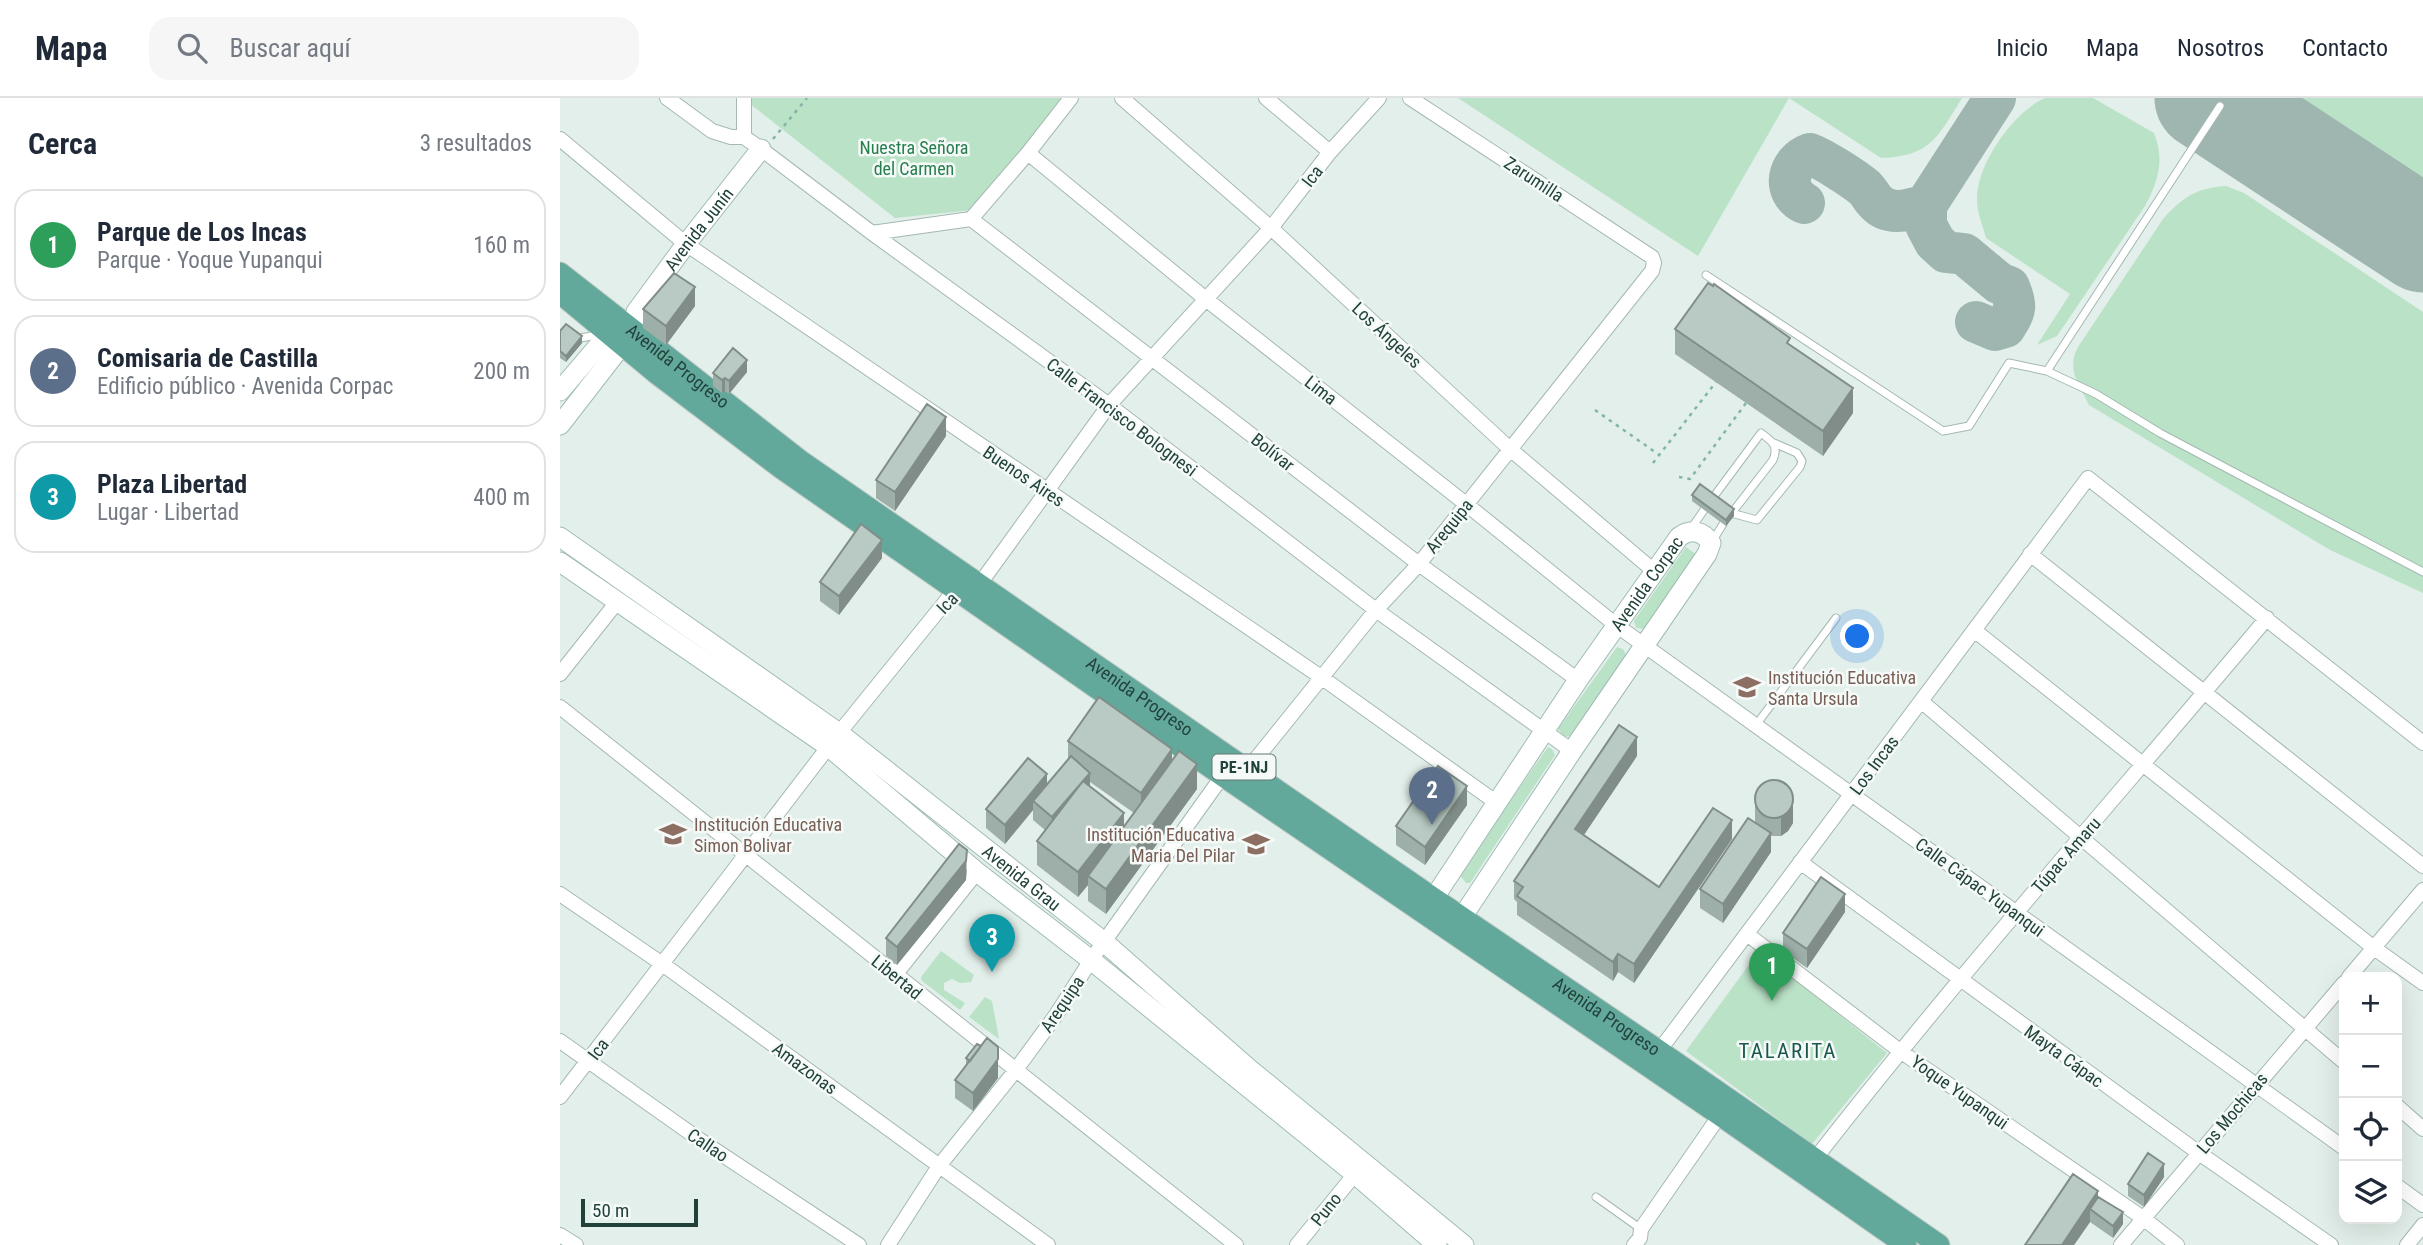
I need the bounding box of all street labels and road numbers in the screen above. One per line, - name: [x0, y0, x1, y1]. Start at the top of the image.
- street label: Zarumilla: [1500, 152, 1568, 206]
- street label: Ica: [1297, 161, 1327, 191]
- street label: Avenida Junín: [660, 183, 737, 275]
- street label: Los Ángeles: [1348, 298, 1426, 372]
- street label: Avenida Progreso: [623, 319, 734, 412]
- street label: Calle Francisco Bolognesi: [1043, 354, 1201, 480]
- street label: Lima: [1301, 371, 1341, 409]
- street label: Bolívar: [1247, 429, 1299, 476]
- street label: Buenos Aires: [979, 441, 1069, 511]
- street label: Arequipa: [1421, 495, 1477, 557]
- street label: Avenida Corpac: [1606, 532, 1687, 635]
- street label: Ica: [932, 588, 962, 618]
- street label: Avenida Progreso: [1083, 652, 1197, 740]
- street label: Los Incas: [1845, 731, 1903, 799]
- road number: PE-1NJ: [1212, 754, 1276, 780]
- street label: Túpac Amaru: [2027, 813, 2105, 897]
- street label: Calle Cápac Yupanqui: [1911, 833, 2049, 941]
- street label: Avenida Grau: [979, 840, 1065, 915]
- street label: Libertad: [868, 950, 926, 1004]
- street label: Arequipa: [1036, 972, 1088, 1036]
- street label: Avenida Progreso: [1549, 972, 1664, 1059]
- street label: Mayta Cápac: [2020, 1020, 2108, 1092]
- street label: Ica: [583, 1034, 613, 1064]
- street label: Amazonas: [769, 1037, 841, 1099]
- street label: Yoque Yupanqui: [1907, 1051, 2013, 1133]
- street label: Los Mochicas: [2192, 1068, 2272, 1158]
- street label: Callao: [684, 1124, 732, 1166]
- street label: Puno: [1306, 1188, 1346, 1230]

